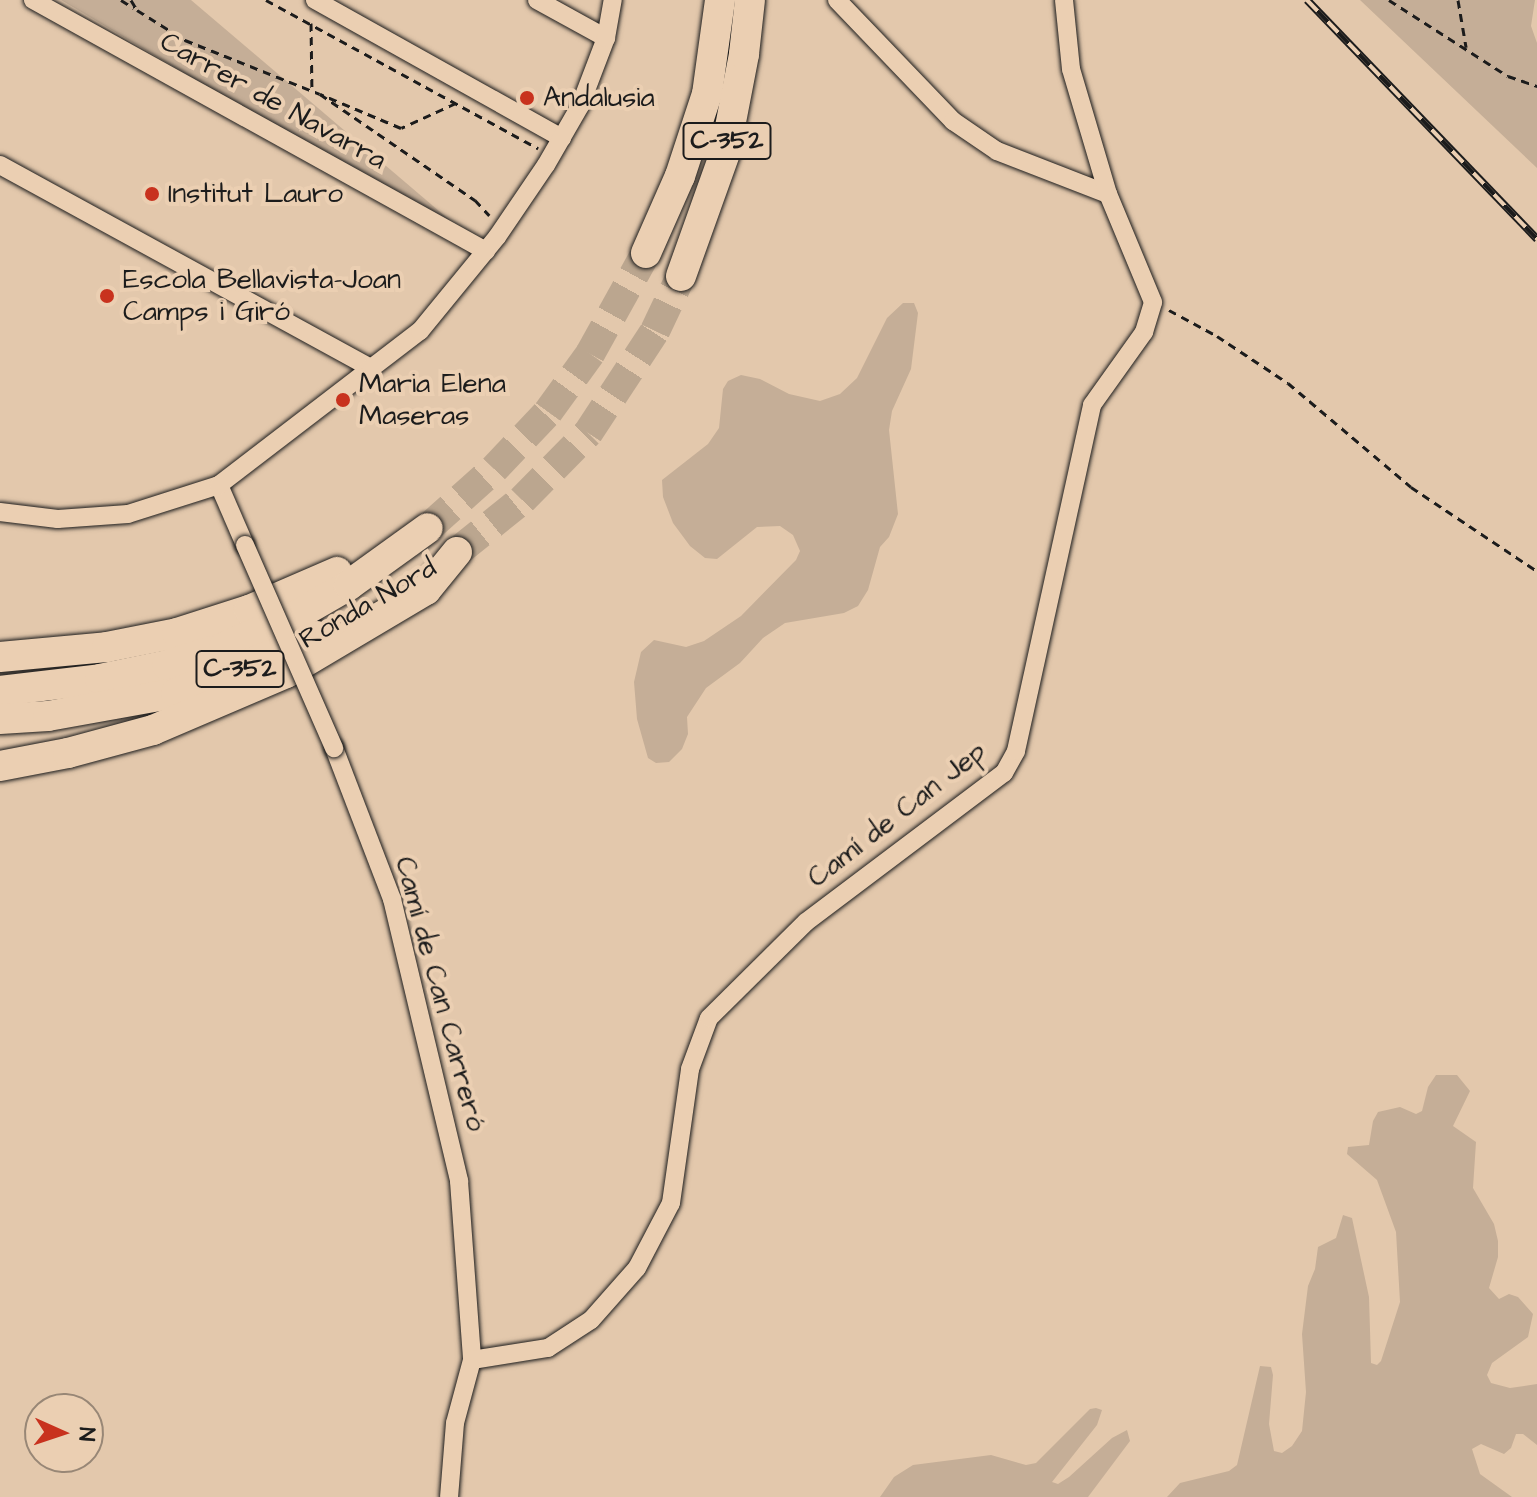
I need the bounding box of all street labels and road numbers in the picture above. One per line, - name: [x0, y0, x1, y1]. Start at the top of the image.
- street label: Carrer de Navarra: [154, 25, 392, 177]
- road number: C-352: [681, 119, 773, 163]
- street label: Ronda Nord: [294, 551, 442, 657]
- road number: C-352: [194, 647, 286, 691]
- street label: Camí de Can Jep: [801, 735, 993, 895]
- street label: Camí de Can Carreró: [387, 853, 493, 1135]

